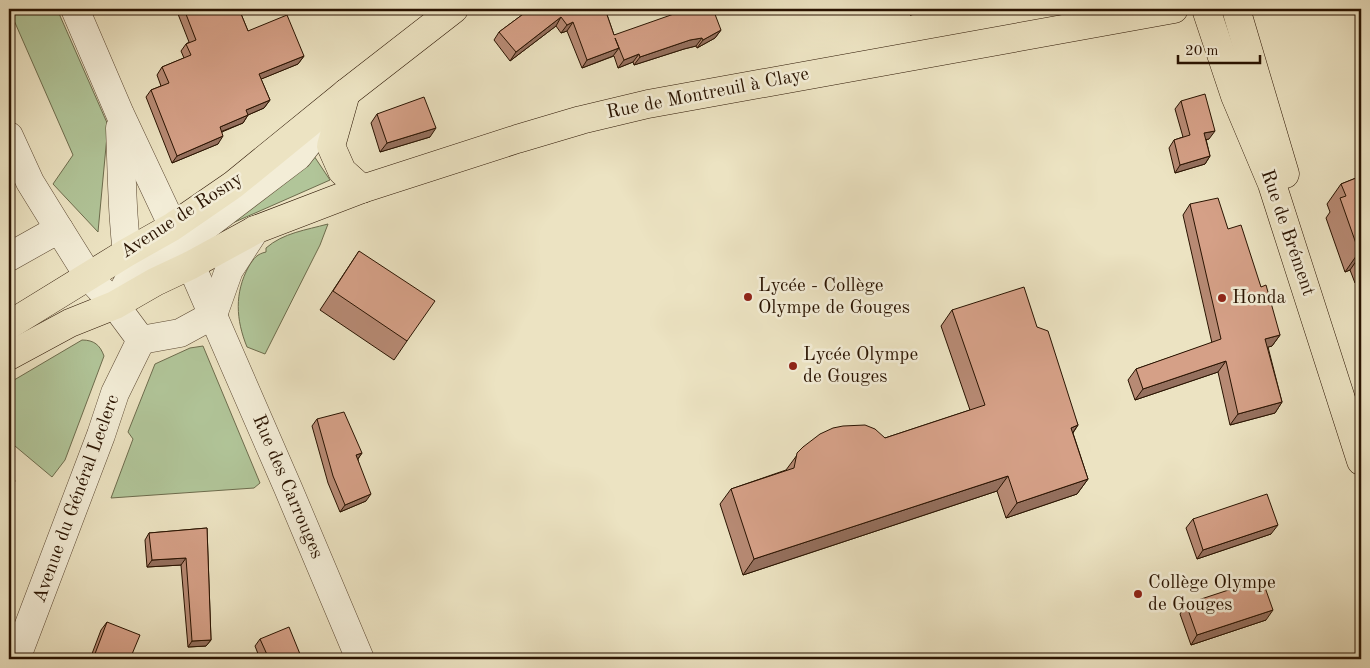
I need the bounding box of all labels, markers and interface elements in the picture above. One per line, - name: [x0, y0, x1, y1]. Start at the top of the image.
- scale bar: [1178, 32, 1260, 64]
- text: 20 m: [1185, 44, 1219, 59]
- street label: Rue de Montreuil à Claye: [605, 65, 811, 123]
- street label: Rue de Brément: [1257, 167, 1317, 299]
- street label: Avenue de Rosny: [118, 170, 246, 262]
- place label: Lycée - Collège Olympe de Gouges: [758, 277, 910, 318]
- place label: Honda: [1232, 289, 1287, 308]
- marker: Lycée - Collège Olympe de Gouges: [742, 291, 754, 303]
- marker: Honda: [1216, 292, 1228, 304]
- place label: Lycée Olympe de Gouges: [803, 346, 918, 387]
- marker: Lycée Olympe de Gouges: [787, 360, 799, 372]
- street label: Avenue du Général Leclerc: [30, 392, 124, 606]
- street label: Rue des Carrouges: [248, 412, 326, 562]
- place label: Collège Olympe de Gouges: [1148, 574, 1276, 615]
- marker: Collège Olympe de Gouges: [1132, 588, 1144, 600]

